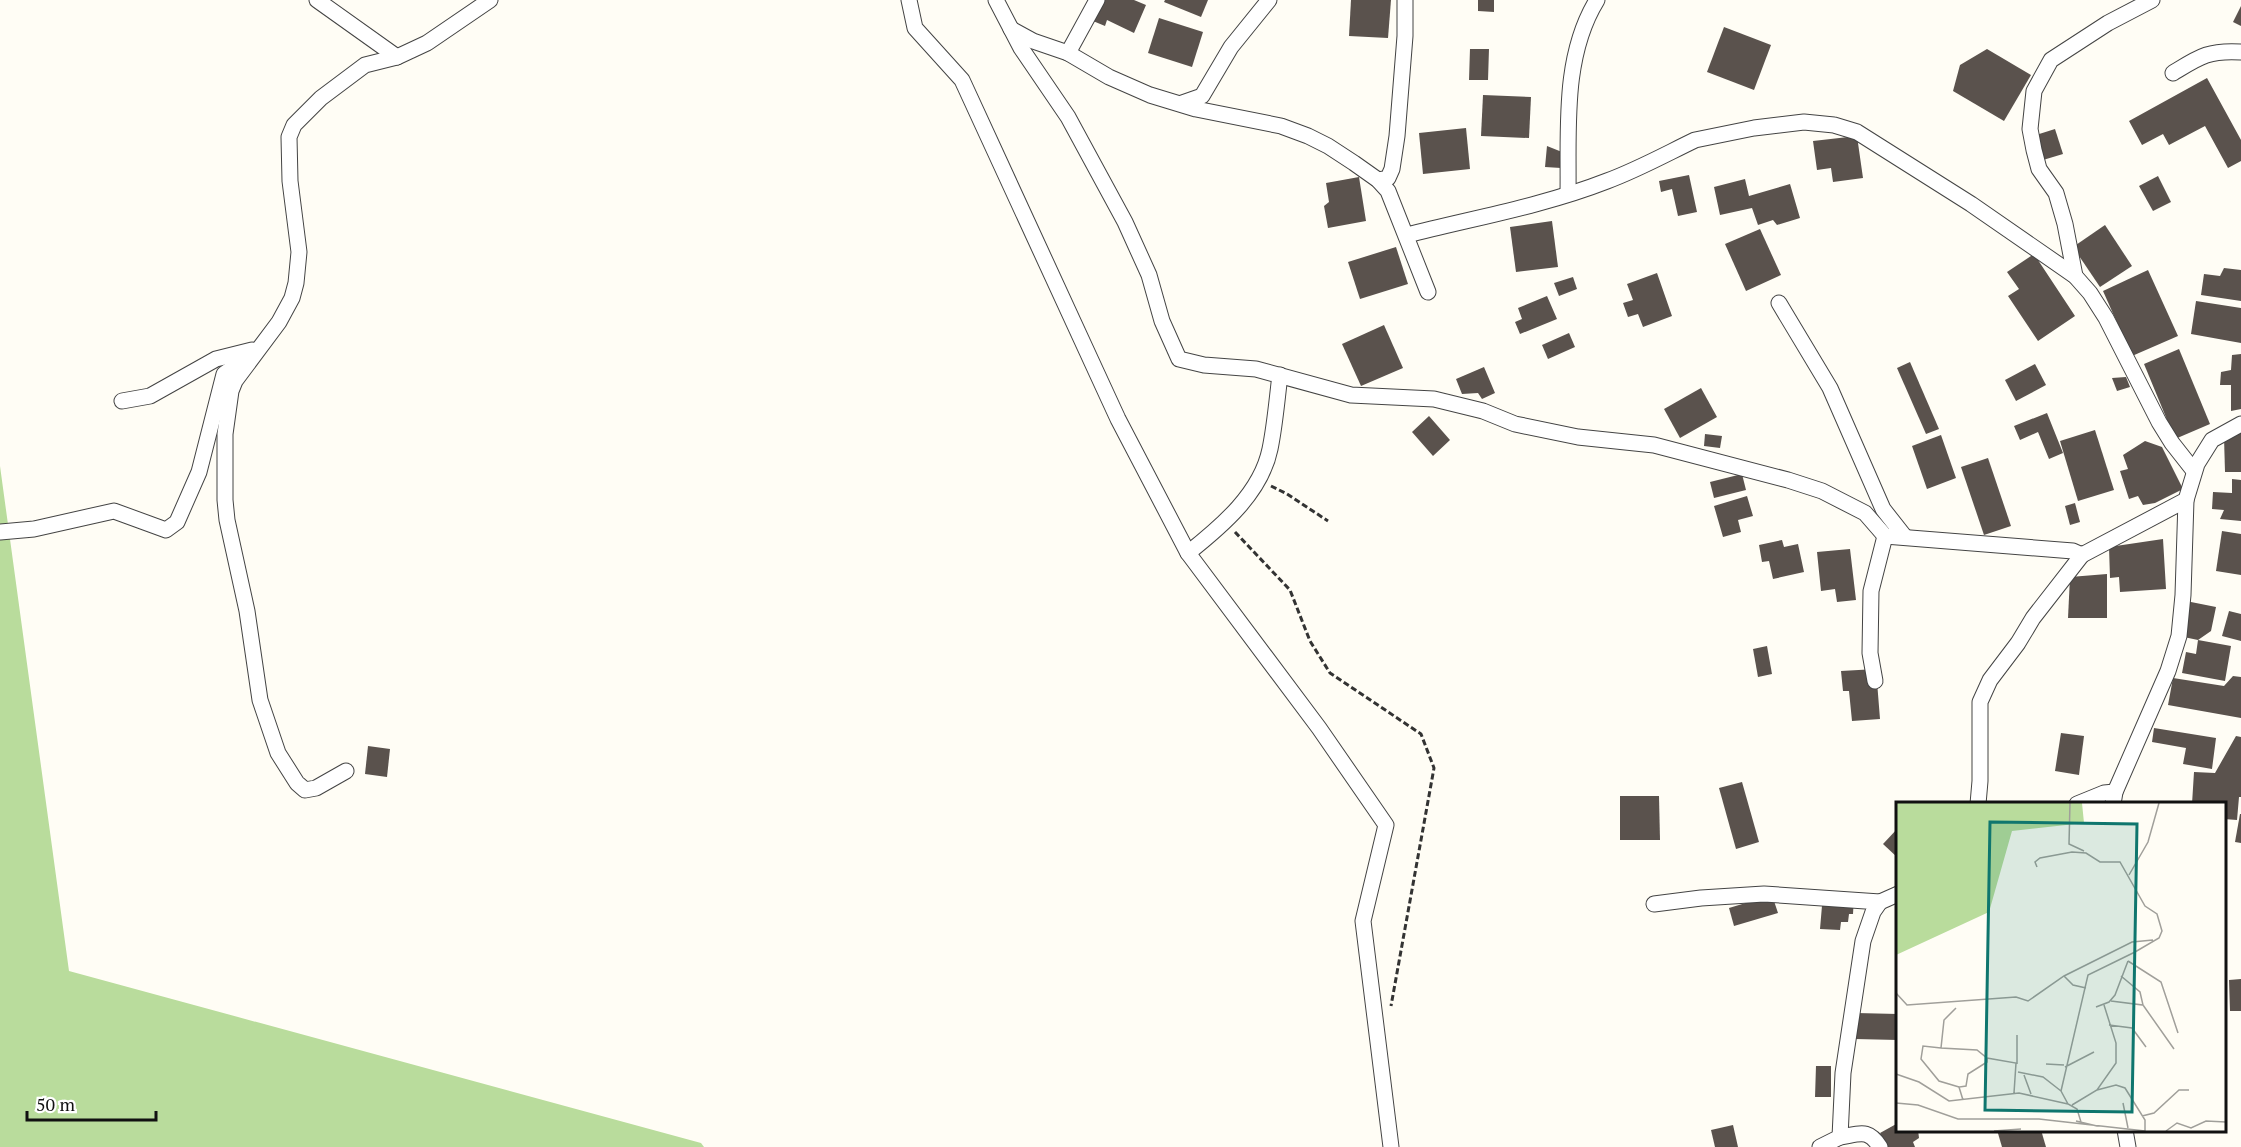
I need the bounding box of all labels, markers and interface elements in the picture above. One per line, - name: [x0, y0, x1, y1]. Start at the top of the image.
- inset map: [1896, 802, 2226, 1132]
- scale bar: [27, 1084, 156, 1122]
- text: 50 m: [36, 1092, 76, 1116]

